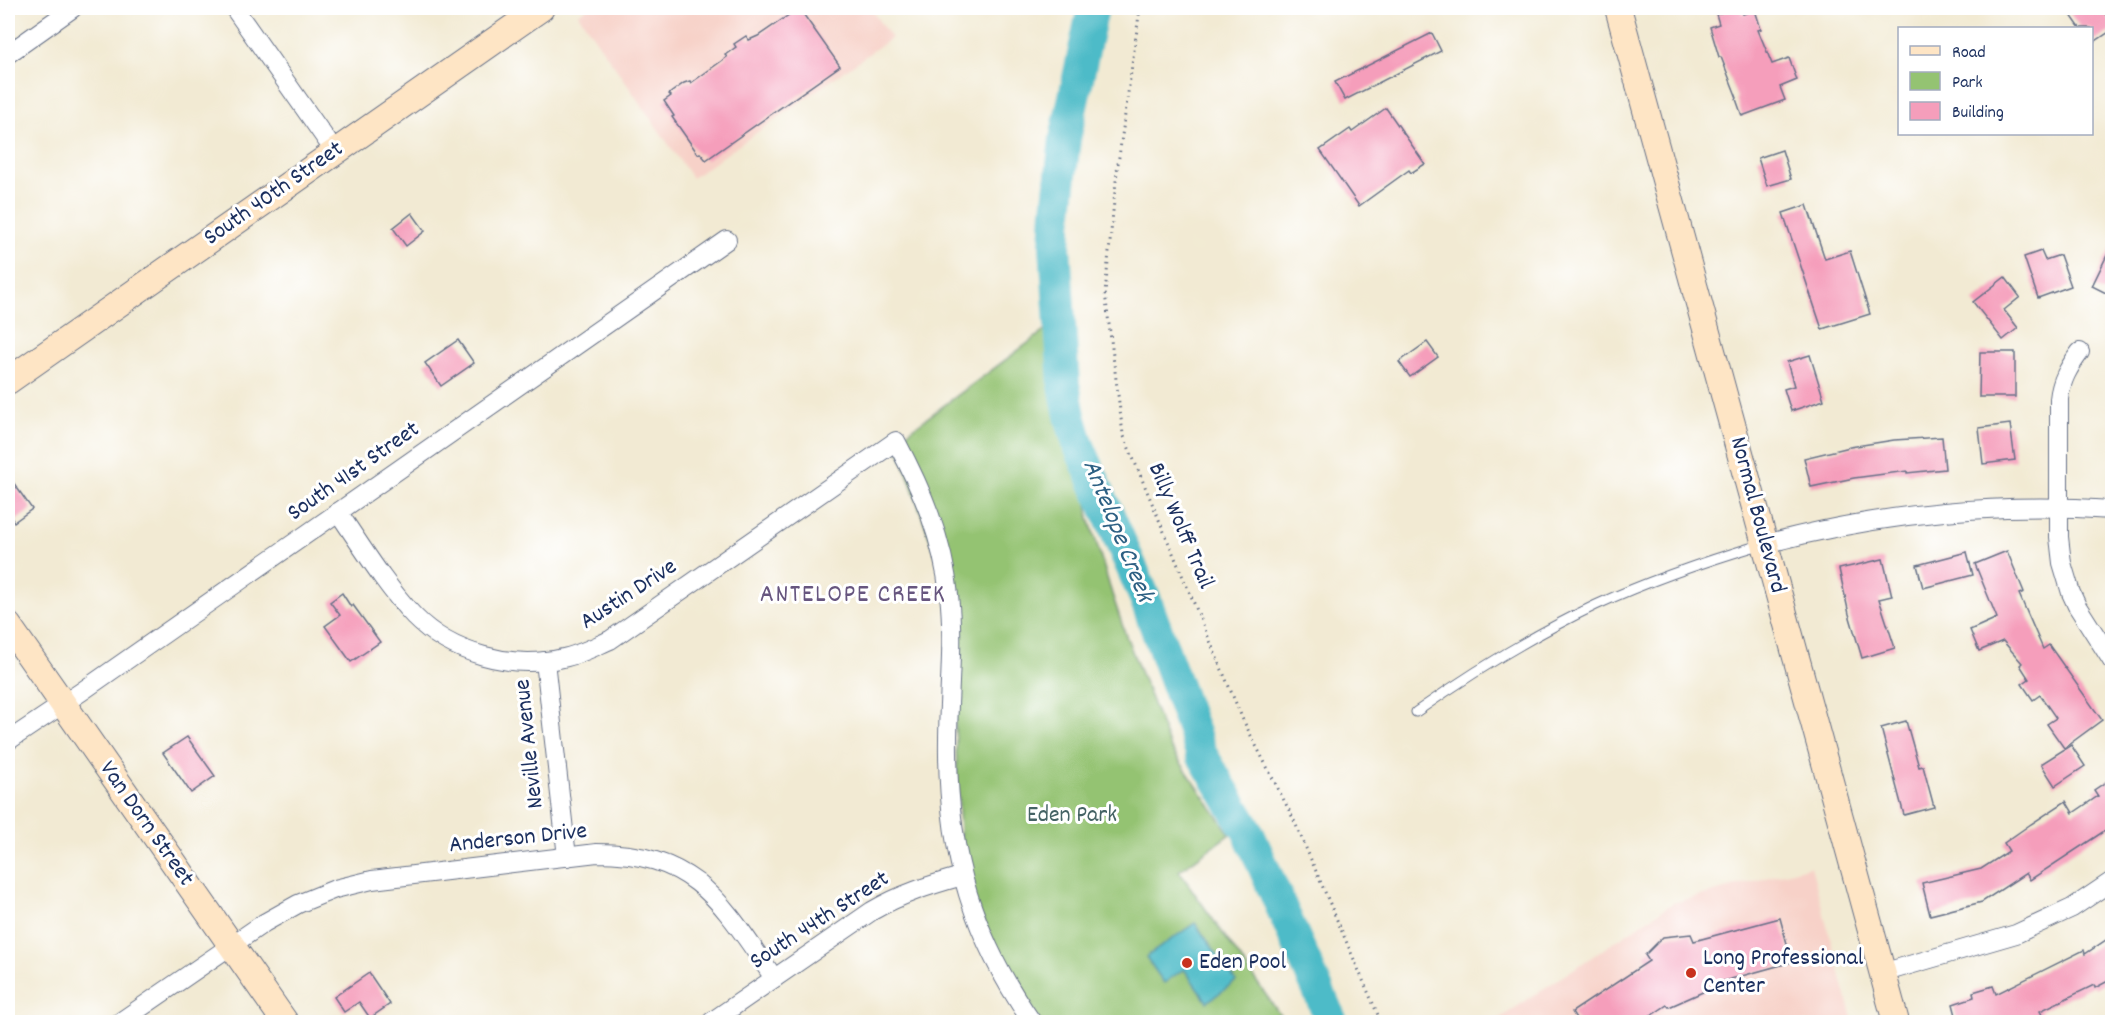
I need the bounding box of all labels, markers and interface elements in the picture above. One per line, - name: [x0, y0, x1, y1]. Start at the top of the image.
- legend: [1898, 27, 2093, 135]
- text: Road: [1952, 41, 1986, 66]
- text: Park: [1952, 71, 1983, 96]
- text: Building: [1952, 101, 2004, 126]
- street label: South 40th Street: [197, 133, 351, 255]
- street label: South 41st Street: [281, 414, 427, 530]
- street label: Normal Boulevard: [1720, 433, 1794, 597]
- water label: Antelope Creek: [1072, 454, 1163, 610]
- street label: Billy Wolff Trail: [1138, 458, 1222, 595]
- street label: Austin Drive: [574, 551, 684, 639]
- district label: ANTELOPE CREEK: [760, 577, 946, 614]
- street label: Neville Avenue: [506, 678, 554, 810]
- street label: Van Dorn Street: [90, 754, 202, 894]
- park label: Eden Park: [1027, 799, 1117, 833]
- street label: Anderson Drive: [447, 815, 589, 863]
- street label: South 44th Street: [743, 863, 897, 979]
- place label: Long Professional Center: [1703, 942, 1864, 1004]
- place label: Eden Pool: [1199, 946, 1287, 980]
- marker: Eden Pool: [1180, 956, 1194, 970]
- marker: Long Professional Center: [1684, 966, 1698, 980]

